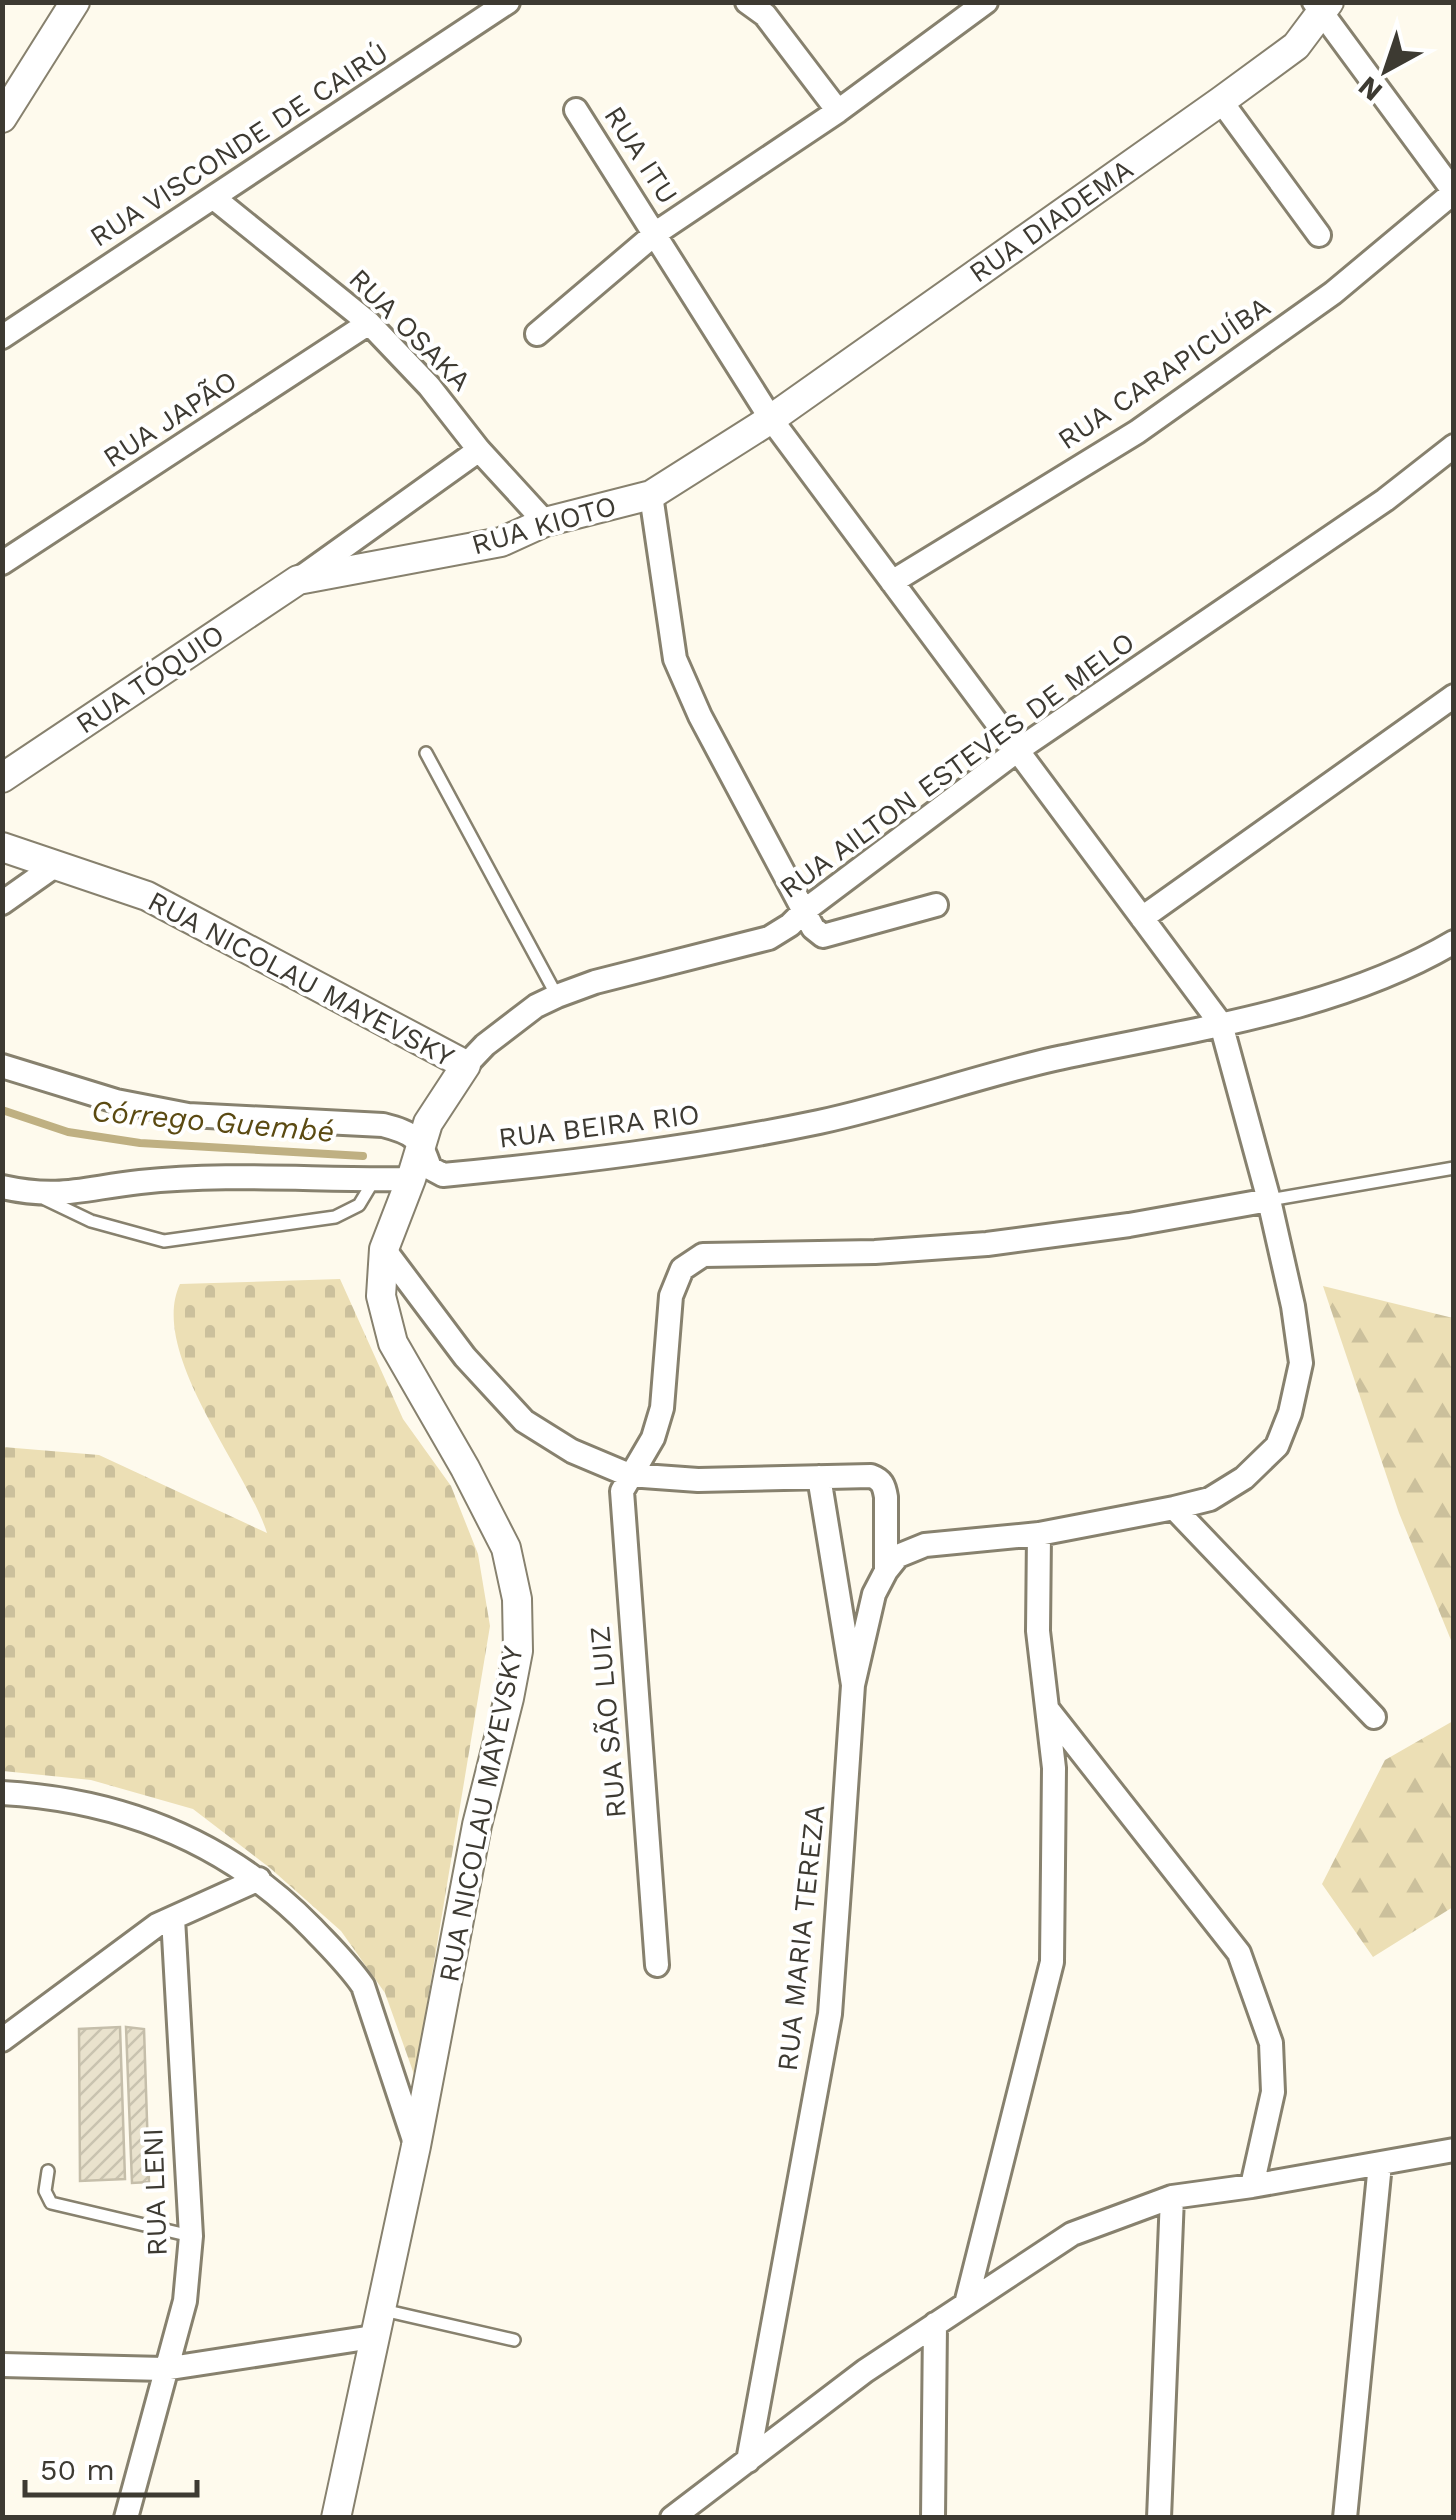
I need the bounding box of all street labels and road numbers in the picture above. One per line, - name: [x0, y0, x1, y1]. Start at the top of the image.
- street label: RUA VISCONDE DE CAIRÚ: [84, 36, 394, 254]
- street label: RUA ITU: [597, 100, 685, 210]
- street label: RUA DIADEMA: [963, 152, 1139, 290]
- street label: RUA OSAKA: [342, 262, 478, 398]
- street label: RUA CARAPICUÍBA: [1052, 290, 1276, 456]
- street label: RUA JAPÃO: [97, 364, 243, 474]
- street label: RUA KIOTO: [468, 489, 620, 561]
- street label: RUA TÓQUIO: [70, 617, 230, 741]
- street label: RUA AILTON ESTEVES DE MELO: [773, 625, 1141, 905]
- street label: RUA NICOLAU MAYEVSKY: [142, 884, 460, 1074]
- street label: RUA BEIRA RIO: [496, 1097, 702, 1155]
- street label: RUA SÃO LUIZ: [583, 1625, 633, 1819]
- street label: RUA NICOLAU MAYEVSKY: [432, 1643, 530, 1985]
- street label: RUA MARIA TEREZA: [771, 1803, 831, 2073]
- street label: RUA LENI: [136, 2127, 174, 2257]

